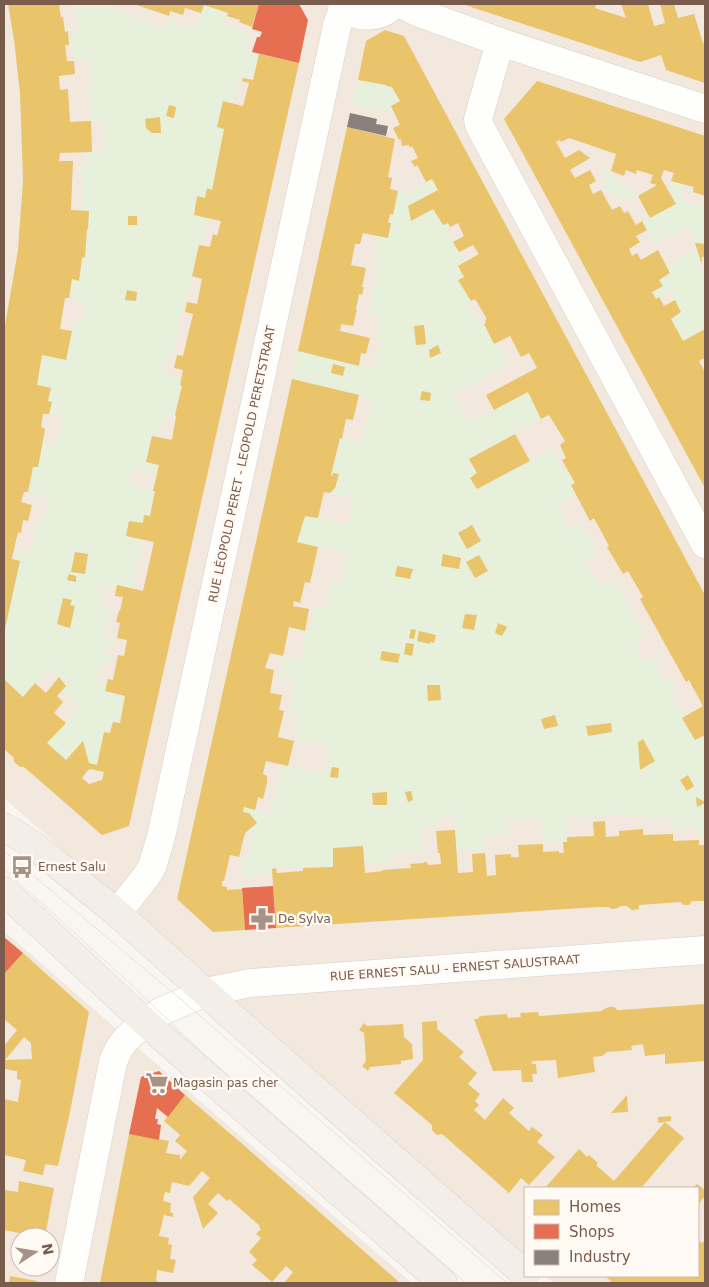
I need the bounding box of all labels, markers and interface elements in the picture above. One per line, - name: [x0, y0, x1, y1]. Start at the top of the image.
- street label: RUE LÉOPOLD PERET - LEOPOLD PERETSTRAAT: [205, 323, 278, 604]
- bus stop icon: Ernest Salu: [9, 854, 35, 880]
- place label: Ernest Salu: [38, 860, 106, 874]
- pharmacy icon: De Sylva: [249, 906, 275, 932]
- place label: De Sylva: [278, 912, 331, 926]
- street label: RUE ERNEST SALU - ERNEST SALUSTRAAT: [329, 952, 581, 984]
- supermarket icon: Magasin pas cher: [144, 1070, 170, 1096]
- place label: Magasin pas cher: [173, 1076, 278, 1090]
- legend: [524, 1187, 699, 1277]
- text: Homes: [569, 1198, 621, 1216]
- text: Shops: [569, 1223, 615, 1241]
- north arrow: [10, 1227, 60, 1277]
- text: N: [39, 1242, 57, 1257]
- text: Industry: [569, 1248, 631, 1266]

